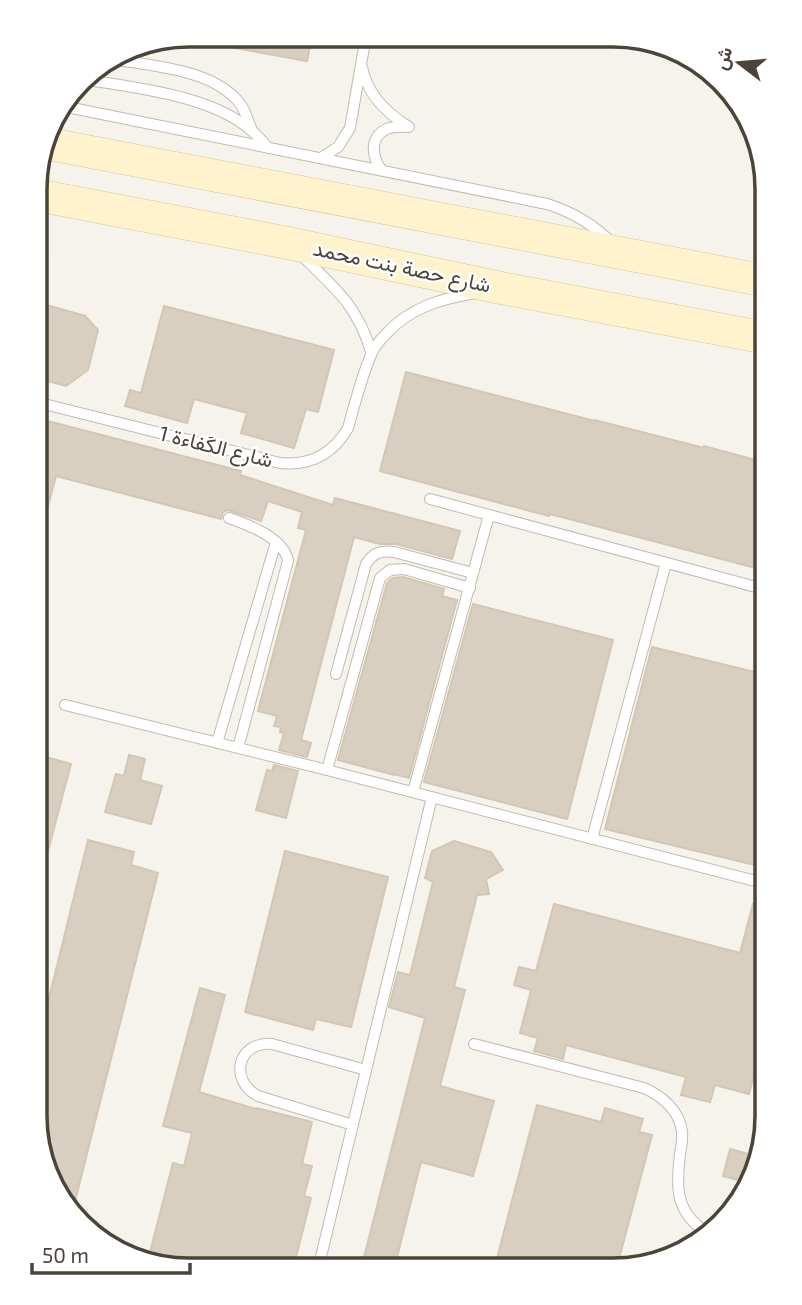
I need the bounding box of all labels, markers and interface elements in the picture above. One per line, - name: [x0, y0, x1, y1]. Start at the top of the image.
- north arrow: [704, 28, 774, 98]
- text: ش: [708, 44, 737, 73]
- street label: شارع حصة بنت محمد: [311, 235, 493, 299]
- street label: شارع الكَفاءة 1: [156, 419, 276, 475]
- scale bar: [32, 1232, 189, 1276]
- text: 50 m: [42, 1242, 89, 1267]

